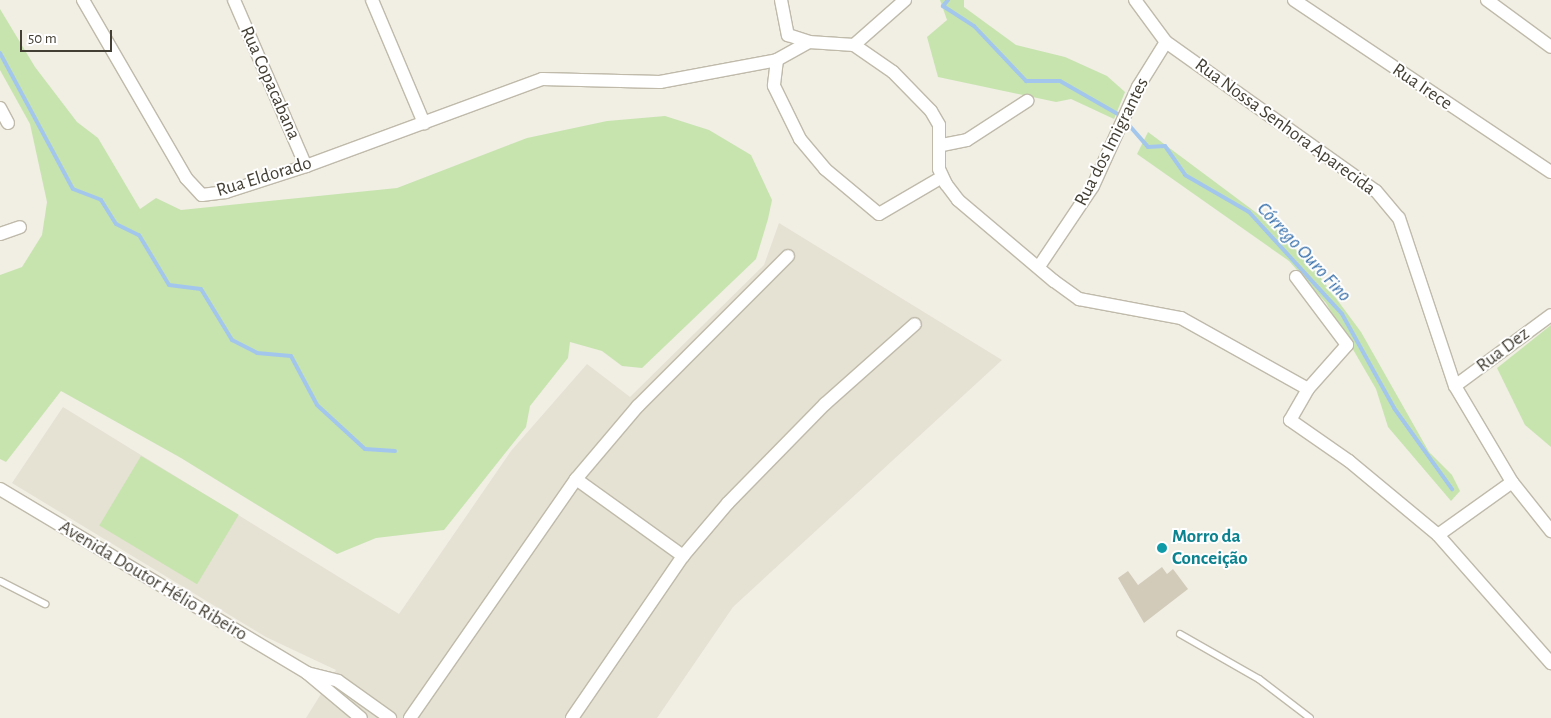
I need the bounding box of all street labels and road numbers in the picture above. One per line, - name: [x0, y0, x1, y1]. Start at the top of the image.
- street label: Rua Copacabana: [235, 23, 305, 143]
- street label: Rua Nossa Senhora Aparecida: [1190, 54, 1380, 200]
- street label: Rua Irece: [1388, 59, 1456, 115]
- street label: Rua dos Imigrantes: [1070, 74, 1154, 210]
- street label: Rua Eldorado: [214, 152, 314, 202]
- street label: Rua Dez: [1472, 323, 1534, 377]
- street label: Avenida Doutor Hélio Ribeiro: [55, 516, 251, 646]

